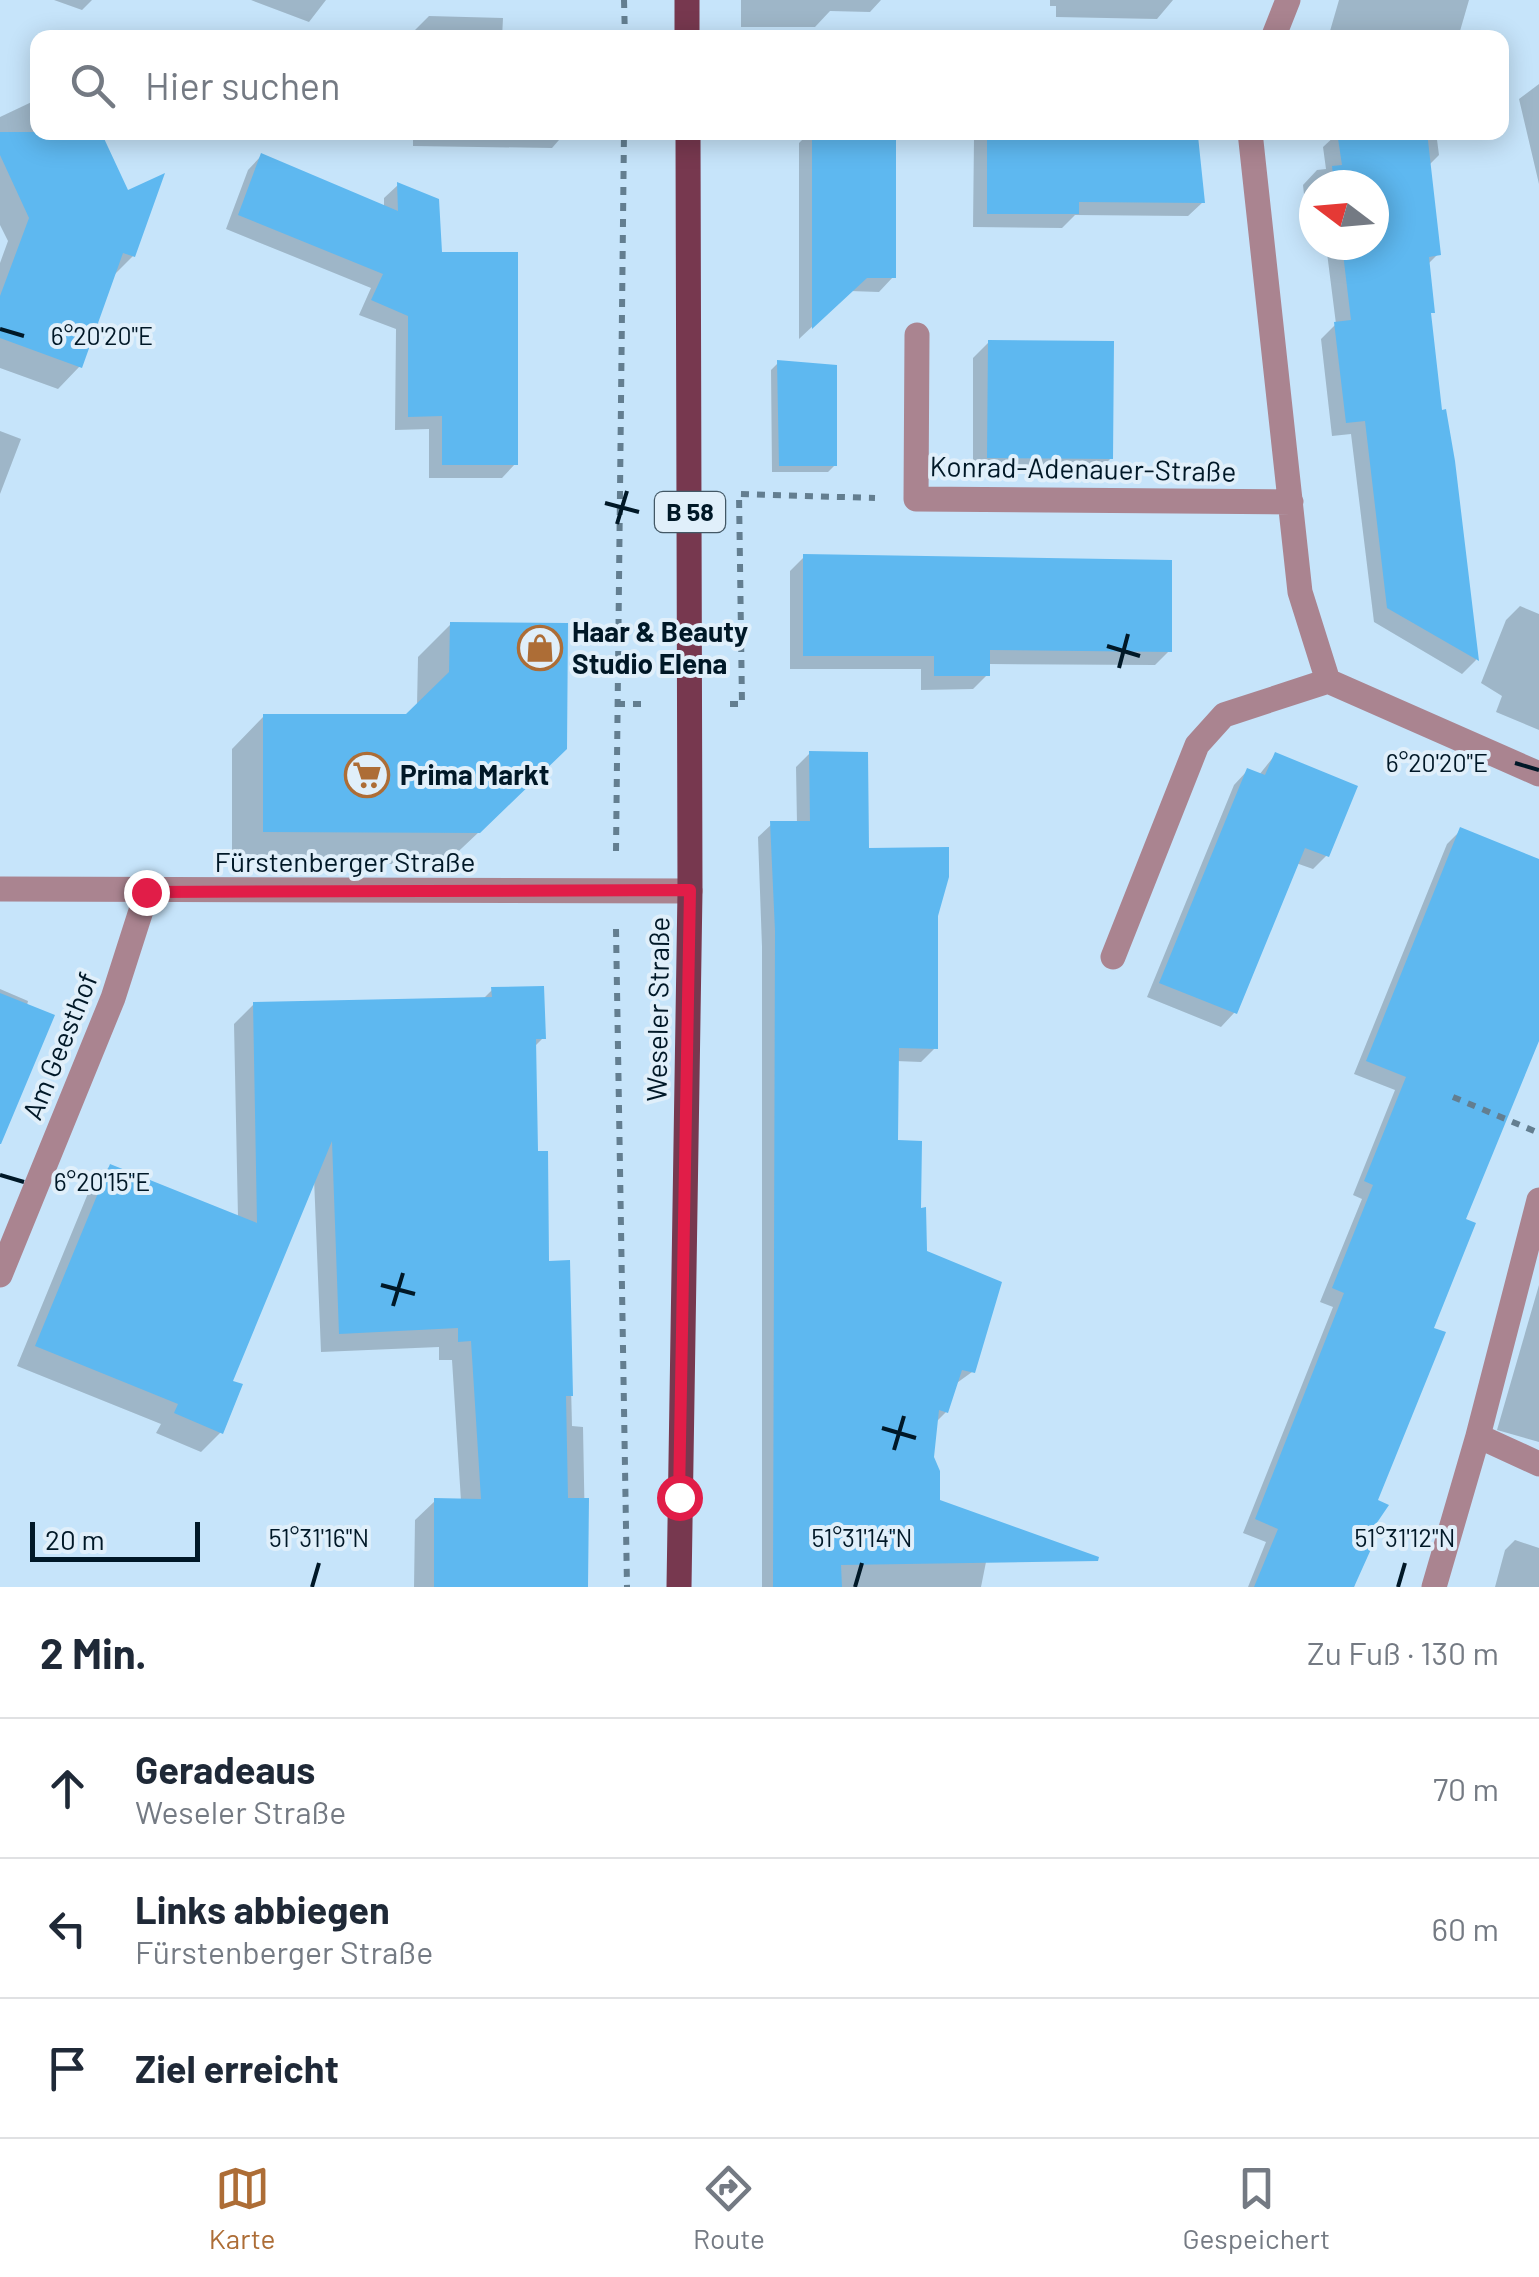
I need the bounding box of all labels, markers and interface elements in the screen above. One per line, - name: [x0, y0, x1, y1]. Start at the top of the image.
- search box: [30, 30, 1509, 140]
- icon: search: [65, 58, 120, 113]
- text: Hier suchen: [145, 62, 341, 108]
- north arrow: [1299, 170, 1389, 260]
- text: 6°20'20"E: [51, 320, 153, 350]
- street label: Konrad-Adenauer-Straße: [929, 448, 1237, 488]
- road number: B 58: [655, 492, 725, 532]
- place label: Haar & Beauty Studio Elena: [572, 614, 748, 680]
- shop icon: Haar & Beauty Studio Elena: [517, 625, 563, 671]
- text: 6°20'20"E: [1386, 747, 1488, 777]
- supermarket icon: Prima Markt: [344, 752, 390, 798]
- place label: Prima Markt: [400, 757, 549, 791]
- street label: Fürstenberger Straße: [215, 844, 475, 878]
- route end: [124, 870, 170, 916]
- street label: Weseler Straße: [638, 916, 676, 1102]
- street label: Am Geesthof: [14, 967, 104, 1124]
- text: 6°20'15"E: [54, 1166, 150, 1196]
- route start: [657, 1475, 703, 1521]
- scale bar: [30, 1517, 200, 1562]
- text: 20 m: [45, 1522, 105, 1556]
- text: 51°31'16"N: [269, 1522, 369, 1552]
- text: 51°31'14"N: [812, 1522, 912, 1552]
- text: 51°31'12"N: [1355, 1522, 1455, 1552]
- text: 2 Min.: [40, 1627, 147, 1677]
- text: Zu Fuß · 130 m: [1307, 1633, 1499, 1671]
- text: Geradeaus: [135, 1746, 315, 1792]
- icon: ahead: [40, 1761, 95, 1816]
- text: 70 m: [1433, 1769, 1499, 1807]
- text: Weseler Straße: [135, 1792, 346, 1830]
- text: Links abbiegen: [135, 1886, 390, 1932]
- icon: left: [40, 1901, 95, 1956]
- text: 60 m: [1432, 1909, 1499, 1947]
- text: Fürstenberger Straße: [135, 1932, 433, 1970]
- icon: arrive: [40, 2041, 95, 2096]
- text: Ziel erreicht: [135, 2045, 339, 2091]
- tab: Karte: [209, 2161, 275, 2255]
- tab: Route: [693, 2161, 765, 2255]
- tab: Gespeichert: [1182, 2161, 1330, 2255]

